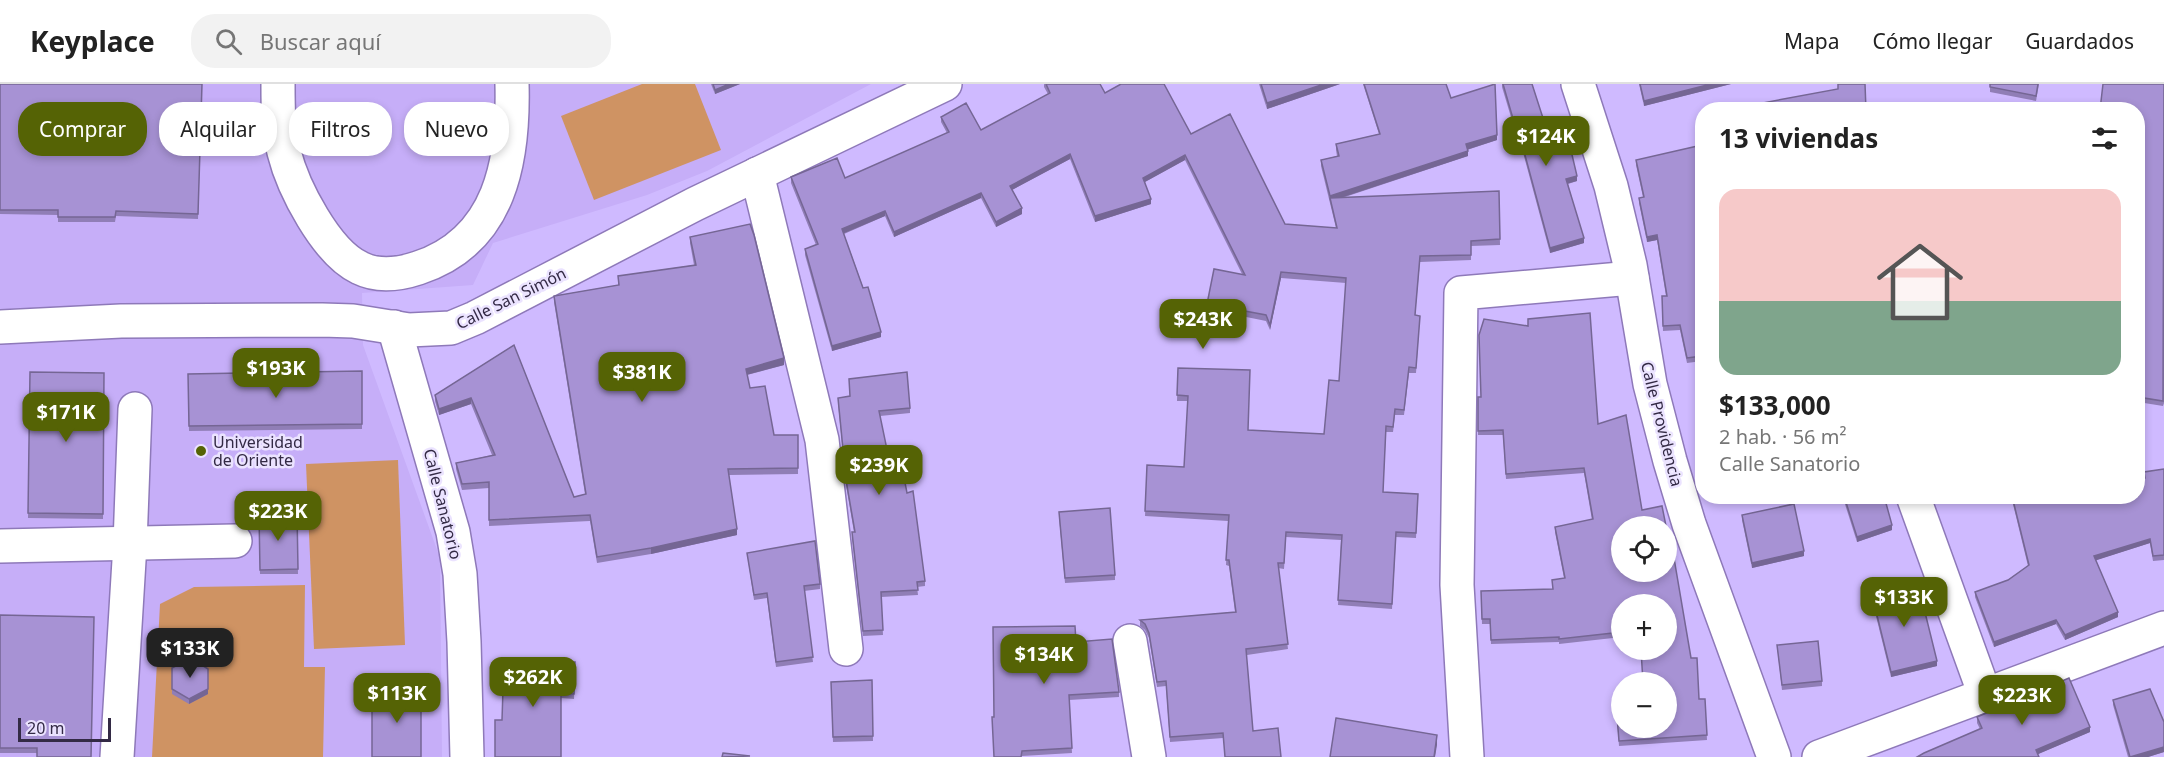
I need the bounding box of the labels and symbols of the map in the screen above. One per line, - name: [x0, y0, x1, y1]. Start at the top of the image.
- pin: $124K: [1504, 116, 1588, 167]
- street label: Calle San Simón: [452, 262, 570, 334]
- pin: $243K: [1161, 299, 1245, 350]
- pin: $193K: [234, 348, 318, 399]
- pin: $381K: [600, 352, 684, 403]
- street label: Calle Providencia: [1636, 359, 1688, 489]
- pin: $171K: [24, 392, 108, 443]
- place label: Universidad de Oriente: [213, 431, 303, 471]
- marker: Universidad de Oriente: [194, 444, 208, 458]
- pin: $239K: [837, 445, 921, 496]
- street label: Calle Sanatorio: [419, 447, 467, 561]
- pin: $223K: [236, 491, 320, 542]
- pin: $133K: [1862, 577, 1946, 628]
- pin: $133K: [148, 628, 232, 679]
- pin: $134K: [1002, 634, 1086, 685]
- pin: $262K: [491, 657, 575, 708]
- pin: $113K: [355, 673, 439, 724]
- pin: $223K: [1980, 675, 2064, 726]
- scale bar: [18, 715, 111, 742]

